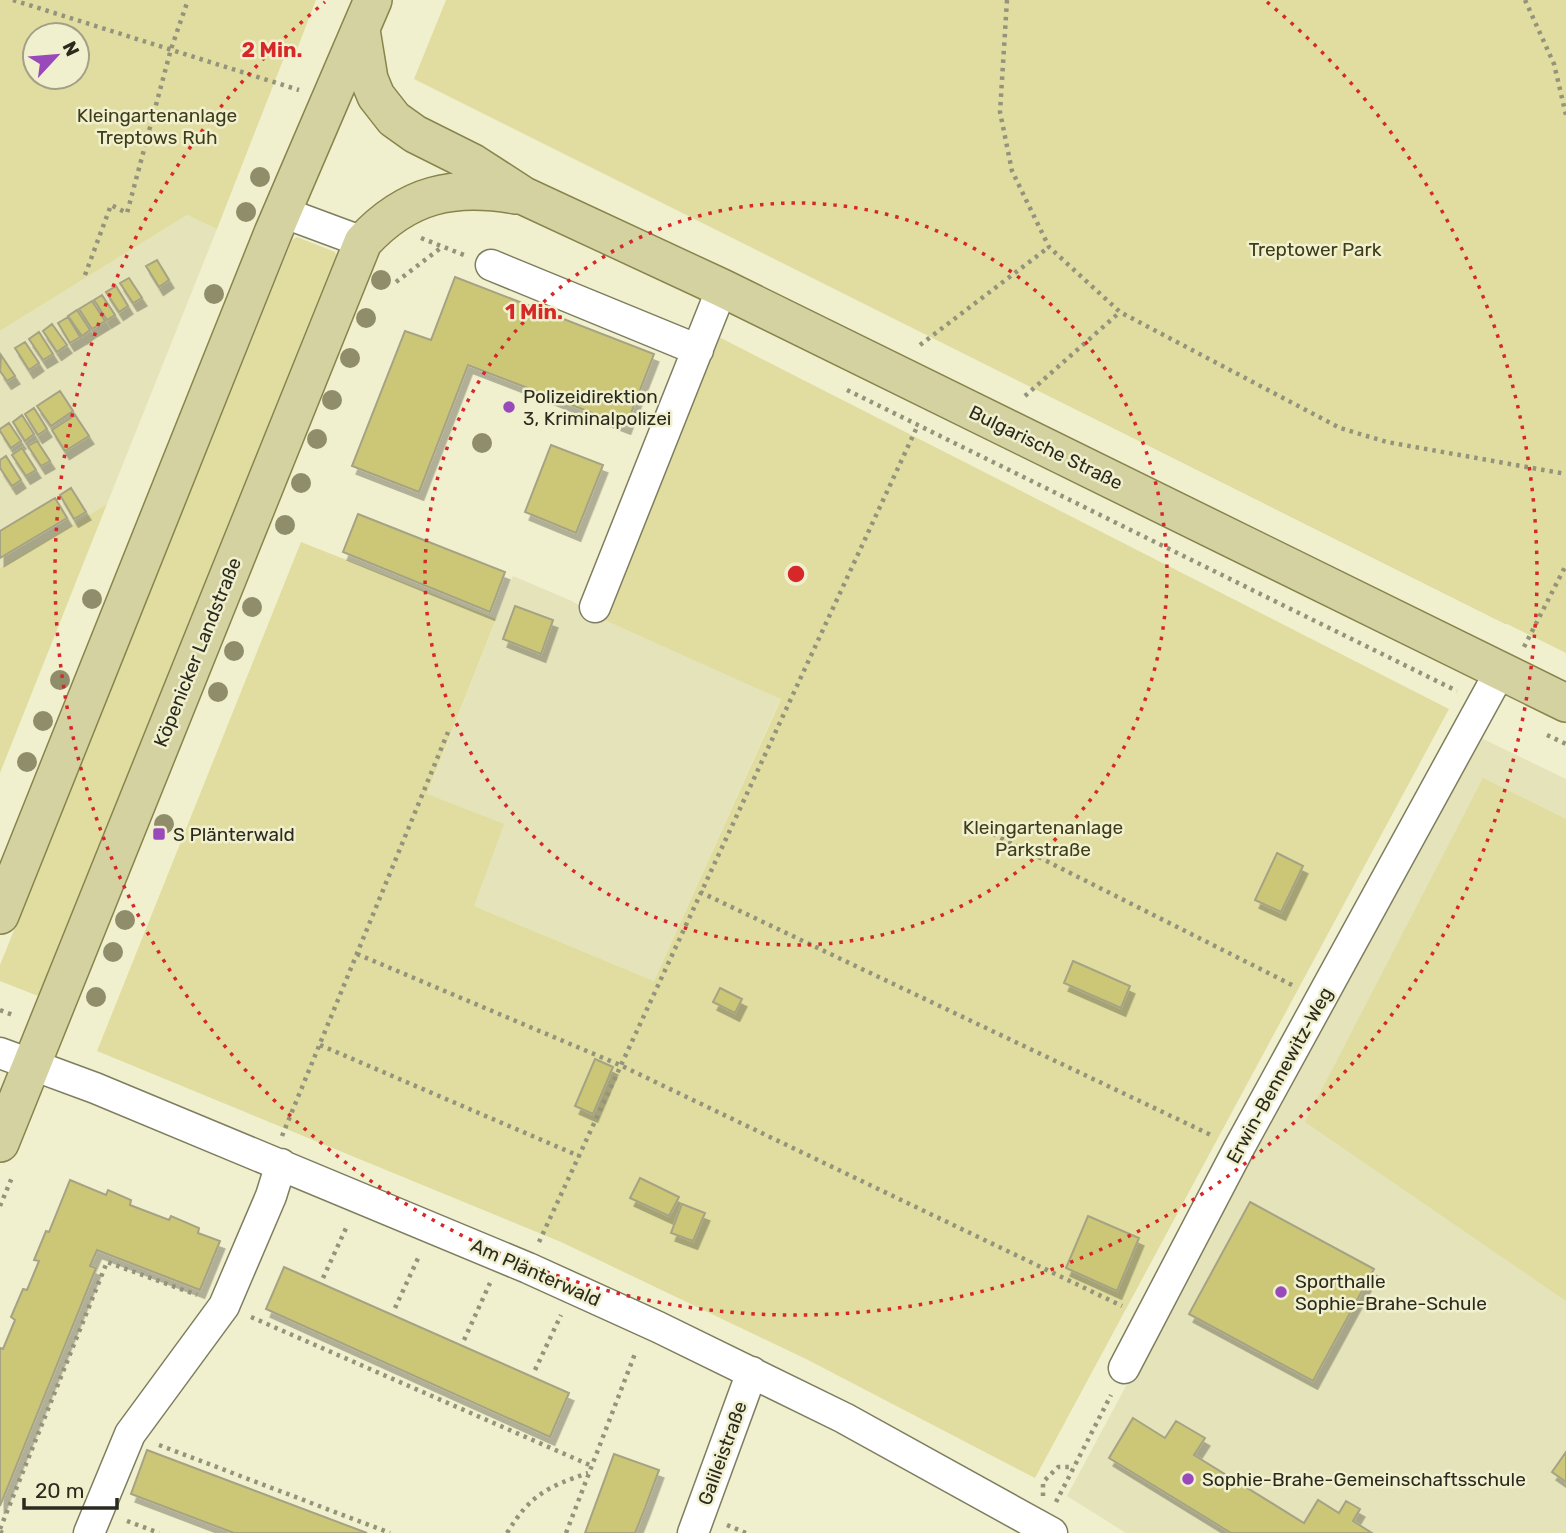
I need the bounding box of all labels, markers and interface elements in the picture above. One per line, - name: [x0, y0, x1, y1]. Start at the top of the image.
- north arrow: [21, 21, 91, 91]
- text: 2 Min.: [242, 37, 302, 62]
- text: N: [57, 38, 84, 60]
- park label: Kleingartenanlage Treptows Ruh: [77, 104, 237, 149]
- park label: Treptower Park: [1248, 238, 1382, 261]
- text: 1 Min.: [505, 299, 563, 324]
- place label: Polizeidirektion 3, Kriminalpolizei: [523, 385, 671, 430]
- marker: Polizeidirektion 3, Kriminalpolizei: [501, 399, 517, 415]
- street label: Bulgarische Straße: [965, 400, 1126, 495]
- street label: Köpenicker Landstraße: [149, 554, 246, 750]
- centre of rings: [784, 562, 808, 586]
- park label: Kleingartenanlage Parkstraße: [963, 816, 1123, 861]
- place label: S Plänterwald: [173, 823, 295, 846]
- marker: S Plänterwald: [151, 826, 167, 842]
- street label: Erwin-Bennewitz-Weg: [1221, 983, 1337, 1167]
- street label: Am Plänterwald: [467, 1234, 604, 1311]
- place label: Sporthalle Sophie-Brahe-Schule: [1295, 1270, 1487, 1315]
- marker: Sporthalle Sophie-Brahe-Schule: [1273, 1284, 1289, 1300]
- street label: Galileistraße: [693, 1398, 752, 1508]
- scale bar: [24, 1466, 117, 1510]
- place label: Sophie-Brahe-Gemeinschaftsschule: [1202, 1468, 1526, 1491]
- marker: Sophie-Brahe-Gemeinschaftsschule: [1180, 1471, 1196, 1487]
- text: 20 m: [35, 1478, 84, 1503]

